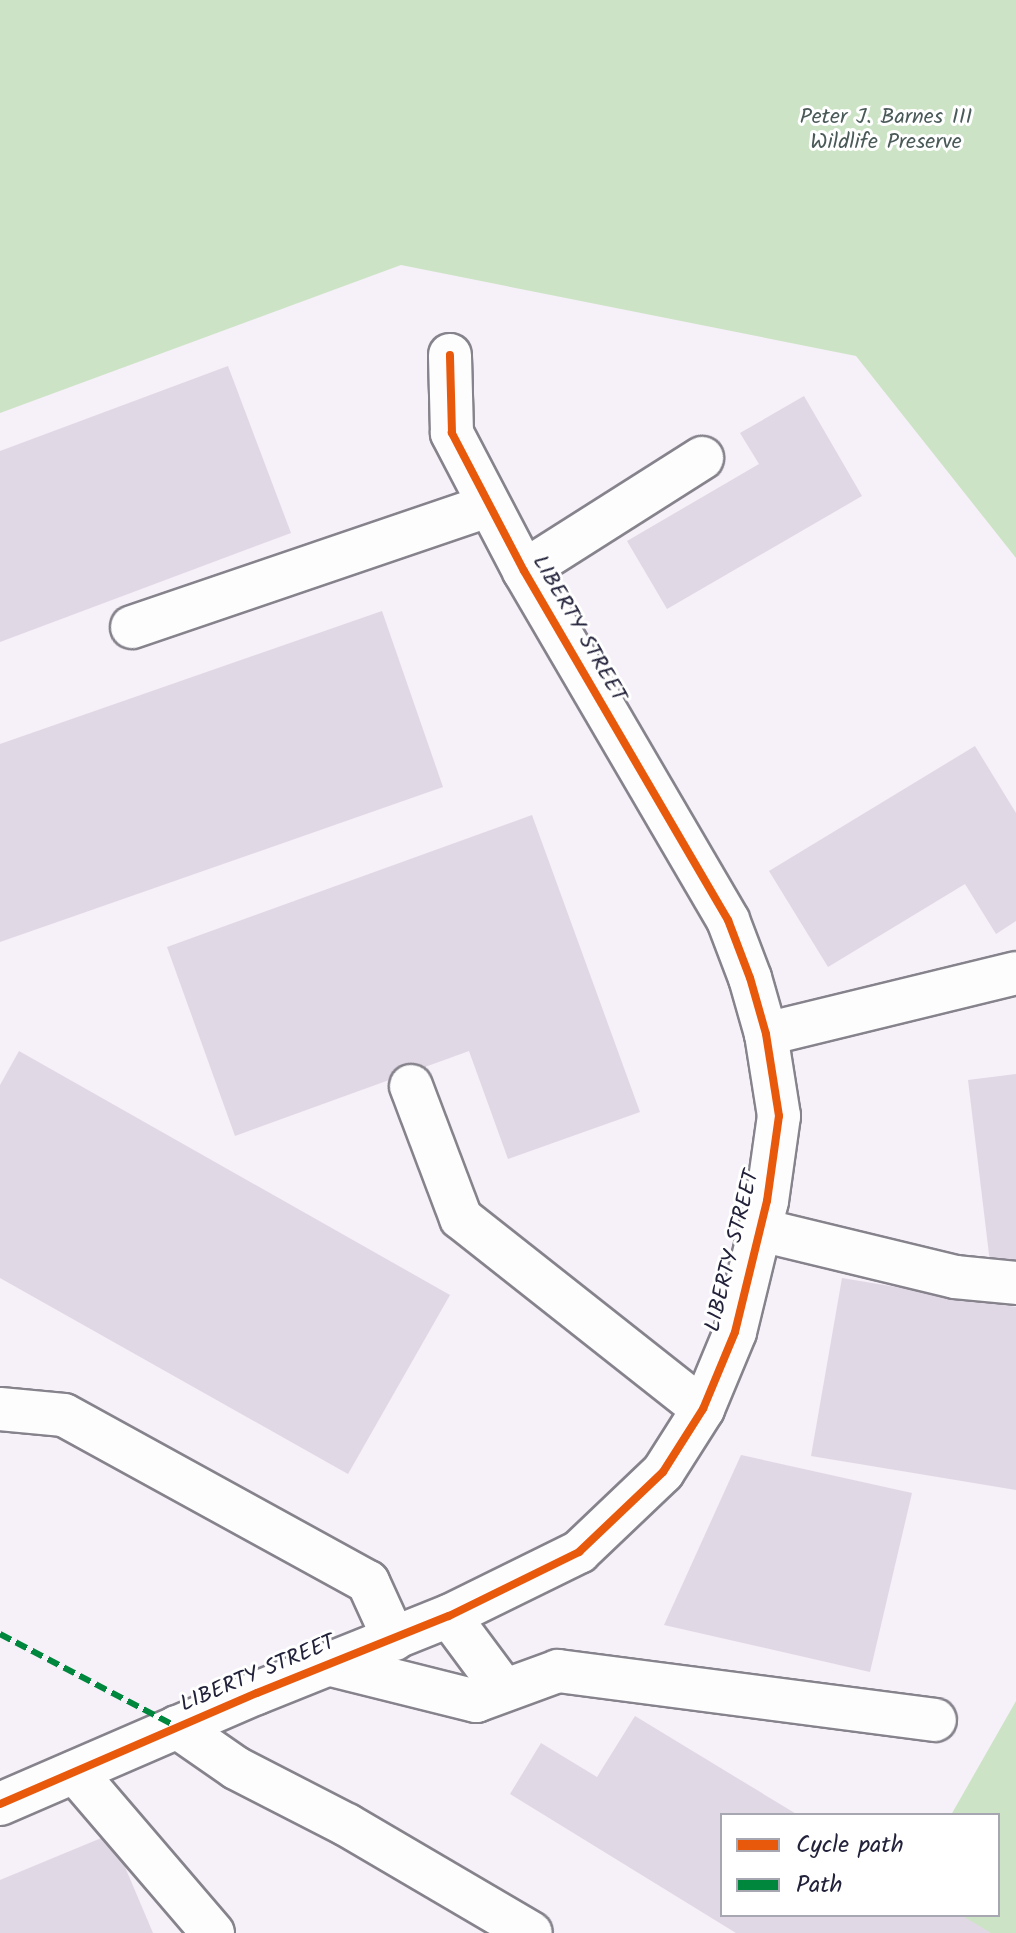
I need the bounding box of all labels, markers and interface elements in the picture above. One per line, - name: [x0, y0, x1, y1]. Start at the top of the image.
- park label: Peter J. Barnes III Wildlife Preserve: [800, 104, 972, 156]
- street label: LIBERTY STREET: [526, 551, 632, 707]
- street label: LIBERTY STREET: [700, 1167, 766, 1335]
- street label: LIBERTY STREET: [177, 1629, 339, 1719]
- legend: [720, 1813, 1000, 1917]
- text: Cycle path: [796, 1826, 904, 1865]
- text: Path: [796, 1866, 842, 1905]

